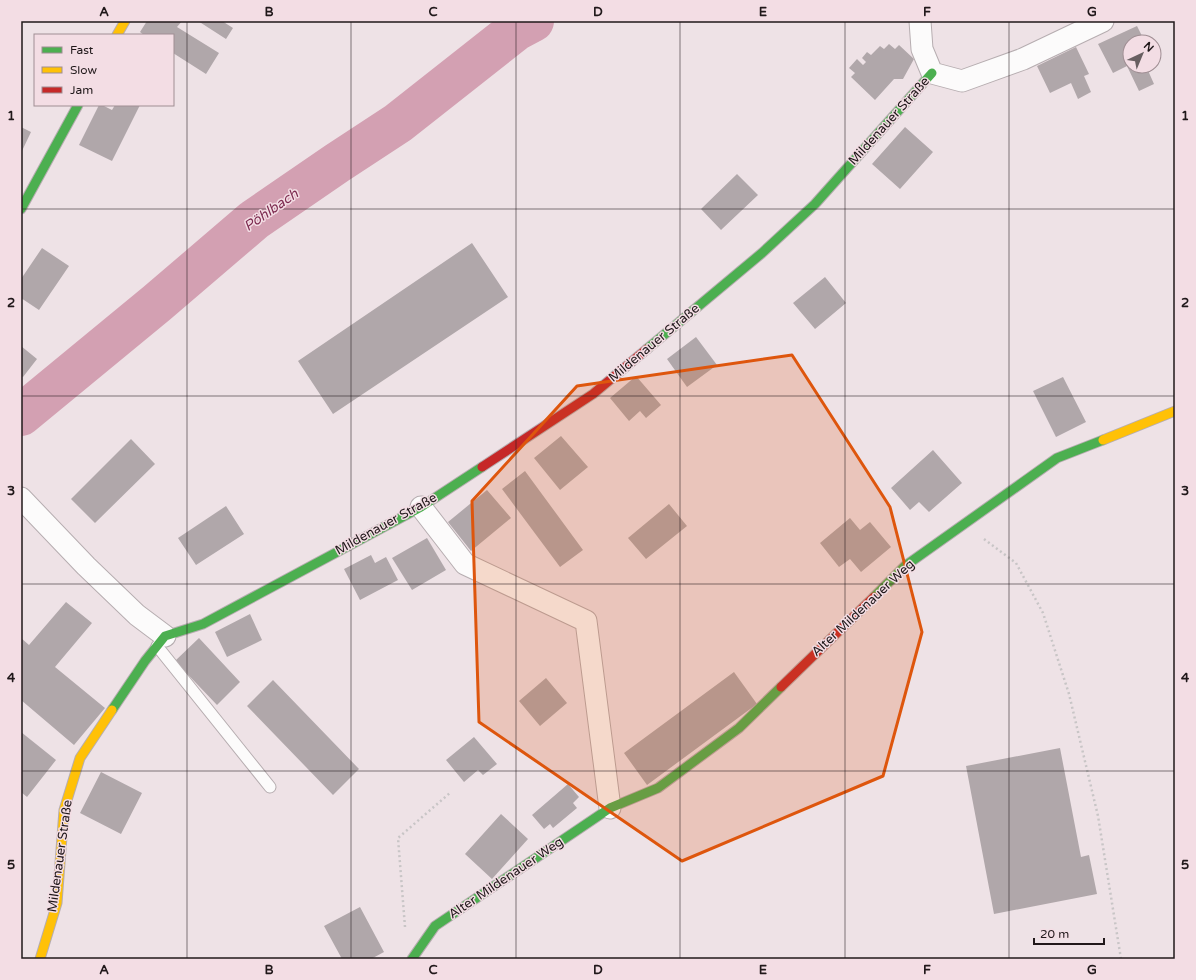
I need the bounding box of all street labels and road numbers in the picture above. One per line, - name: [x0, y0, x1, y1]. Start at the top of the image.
- street label: Mildenauer Straße: [845, 73, 933, 169]
- street label: Mildenauer Straße: [605, 300, 703, 386]
- street label: Mildenauer Straße: [332, 489, 440, 559]
- street label: Alter Mildenauer Weg: [808, 556, 918, 660]
- street label: Mildenauer Straße: [44, 799, 76, 913]
- street label: Alter Mildenauer Weg: [446, 834, 566, 922]

